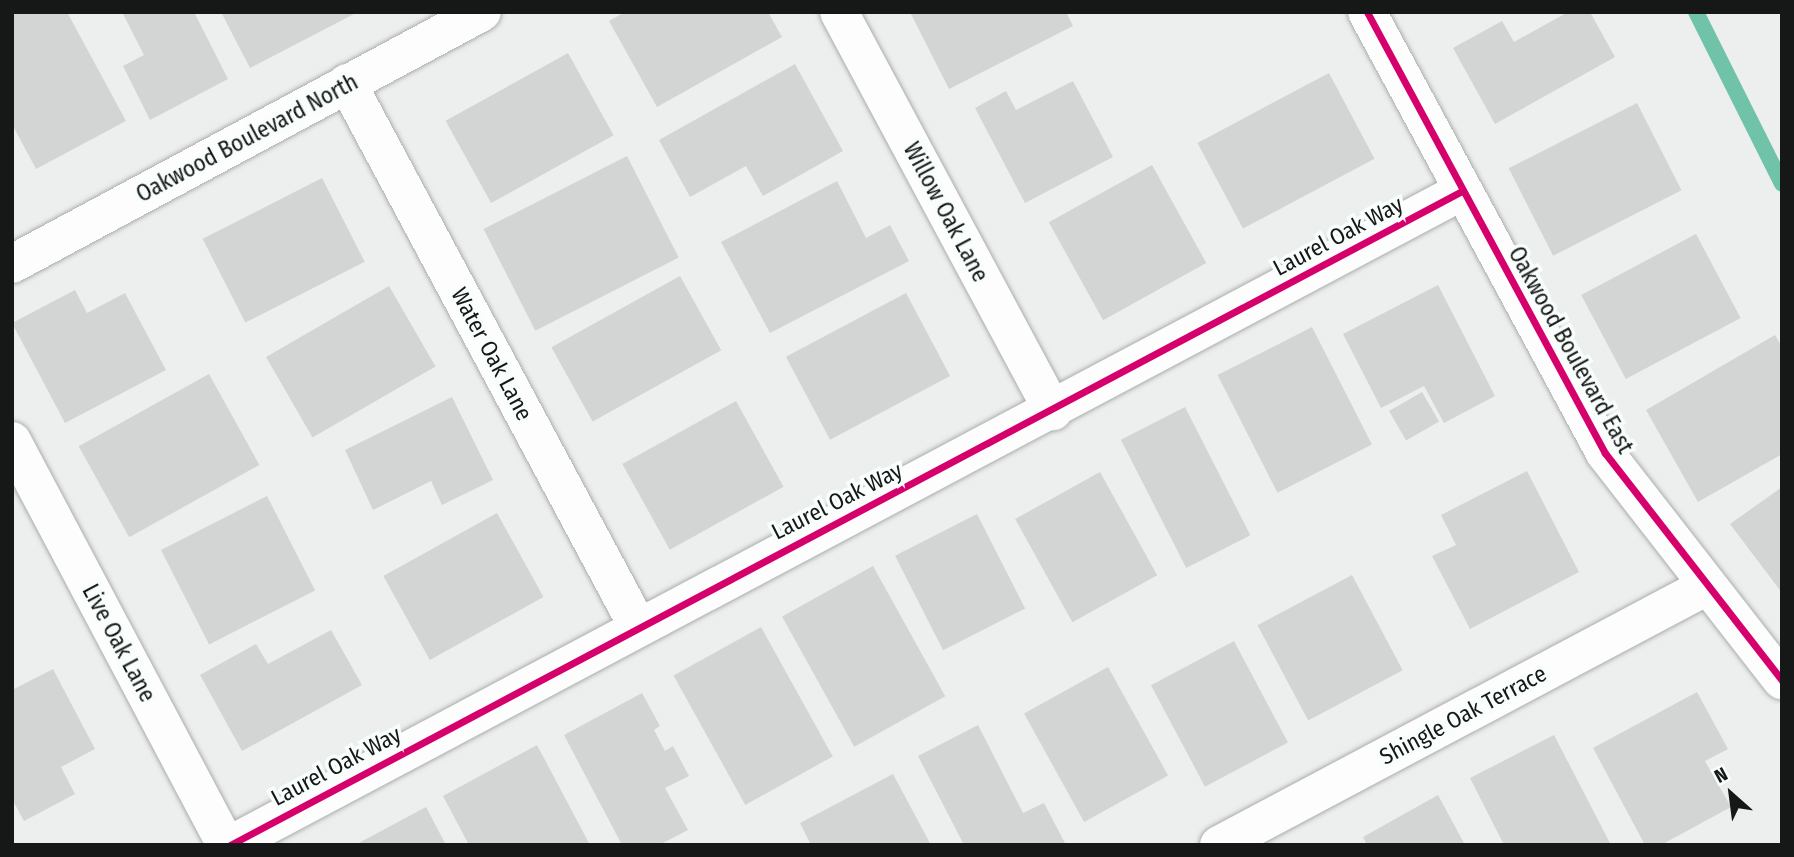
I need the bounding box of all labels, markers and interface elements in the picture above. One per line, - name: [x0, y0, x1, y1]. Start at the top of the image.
- street label: Oakwood Boulevard North: [131, 68, 363, 208]
- street label: Willow Oak Lane: [898, 138, 994, 286]
- street label: Laurel Oak Way: [1268, 190, 1408, 282]
- street label: Oakwood Boulevard East: [1503, 242, 1639, 458]
- street label: Water Oak Lane: [446, 283, 538, 425]
- street label: Laurel Oak Way: [767, 456, 907, 546]
- street label: Live Oak Lane: [76, 579, 162, 707]
- street label: Shingle Oak Terrace: [1375, 659, 1551, 771]
- street label: Laurel Oak Way: [266, 720, 406, 812]
- north arrow: [1696, 759, 1766, 829]
- text: N: [1710, 762, 1731, 788]

